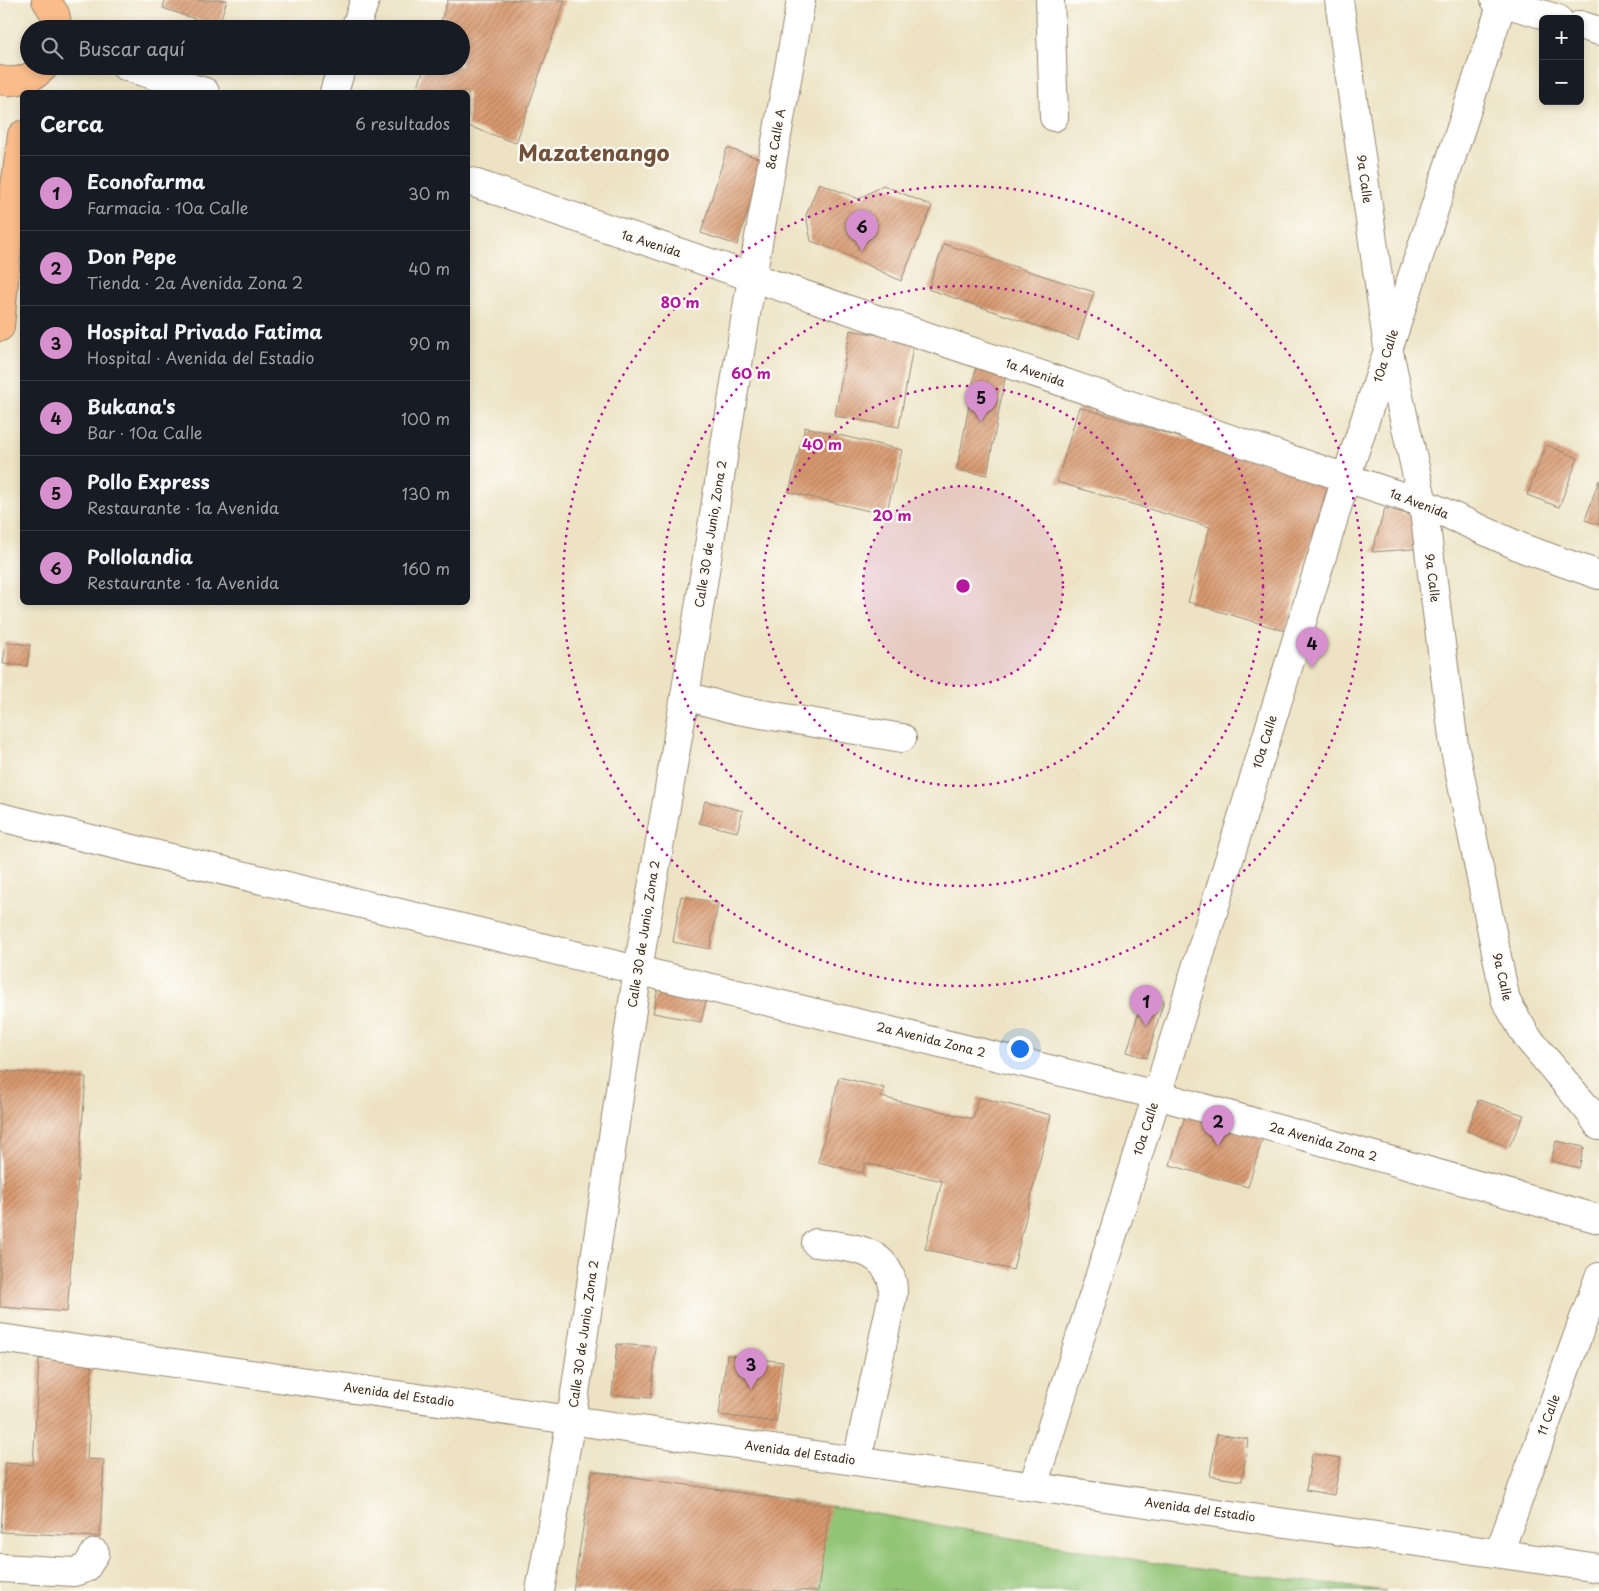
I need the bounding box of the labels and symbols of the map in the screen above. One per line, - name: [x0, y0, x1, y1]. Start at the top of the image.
- street label: 8a Calle A: [761, 107, 789, 171]
- district label: Mazatenango: [518, 135, 670, 168]
- street label: 9a Calle: [1353, 153, 1377, 205]
- pin: 6: [846, 210, 878, 251]
- street label: 1a Avenida: [619, 225, 684, 261]
- text: 80 m: [660, 290, 700, 313]
- street label: 10a Calle: [1368, 326, 1402, 385]
- street label: 1a Avenida: [1003, 353, 1068, 391]
- text: 60 m: [731, 361, 771, 384]
- pin: 5: [965, 381, 997, 422]
- text: 40 m: [802, 432, 842, 455]
- street label: Calle 30 de Junio, Zona 2: [689, 459, 731, 609]
- street label: 1a Avenida: [1387, 484, 1452, 523]
- text: 20 m: [873, 503, 911, 526]
- street label: 9a Calle: [1421, 553, 1445, 604]
- centre of rings: [954, 577, 972, 595]
- pin: 4: [1296, 627, 1328, 668]
- street label: 10a Calle: [1247, 712, 1281, 771]
- street label: Calle 30 de Junio, Zona 2: [622, 859, 664, 1009]
- street label: 9a Calle: [1489, 951, 1517, 1003]
- pin: 1: [1130, 985, 1162, 1026]
- street label: 2a Avenida Zona 2: [875, 1017, 988, 1061]
- your location: [1007, 1036, 1033, 1062]
- street label: 10a Calle: [1128, 1099, 1162, 1158]
- pin: 2: [1202, 1105, 1234, 1146]
- street label: 2a Avenida Zona 2: [1267, 1117, 1379, 1165]
- street label: Calle 30 de Junio, Zona 2: [564, 1259, 602, 1409]
- pin: 3: [735, 1348, 767, 1389]
- street label: Avenida del Estadio: [343, 1377, 456, 1411]
- street label: 11 Calle: [1532, 1391, 1564, 1438]
- street label: Avenida del Estadio: [744, 1435, 857, 1469]
- street label: Avenida del Estadio: [1144, 1492, 1257, 1526]

